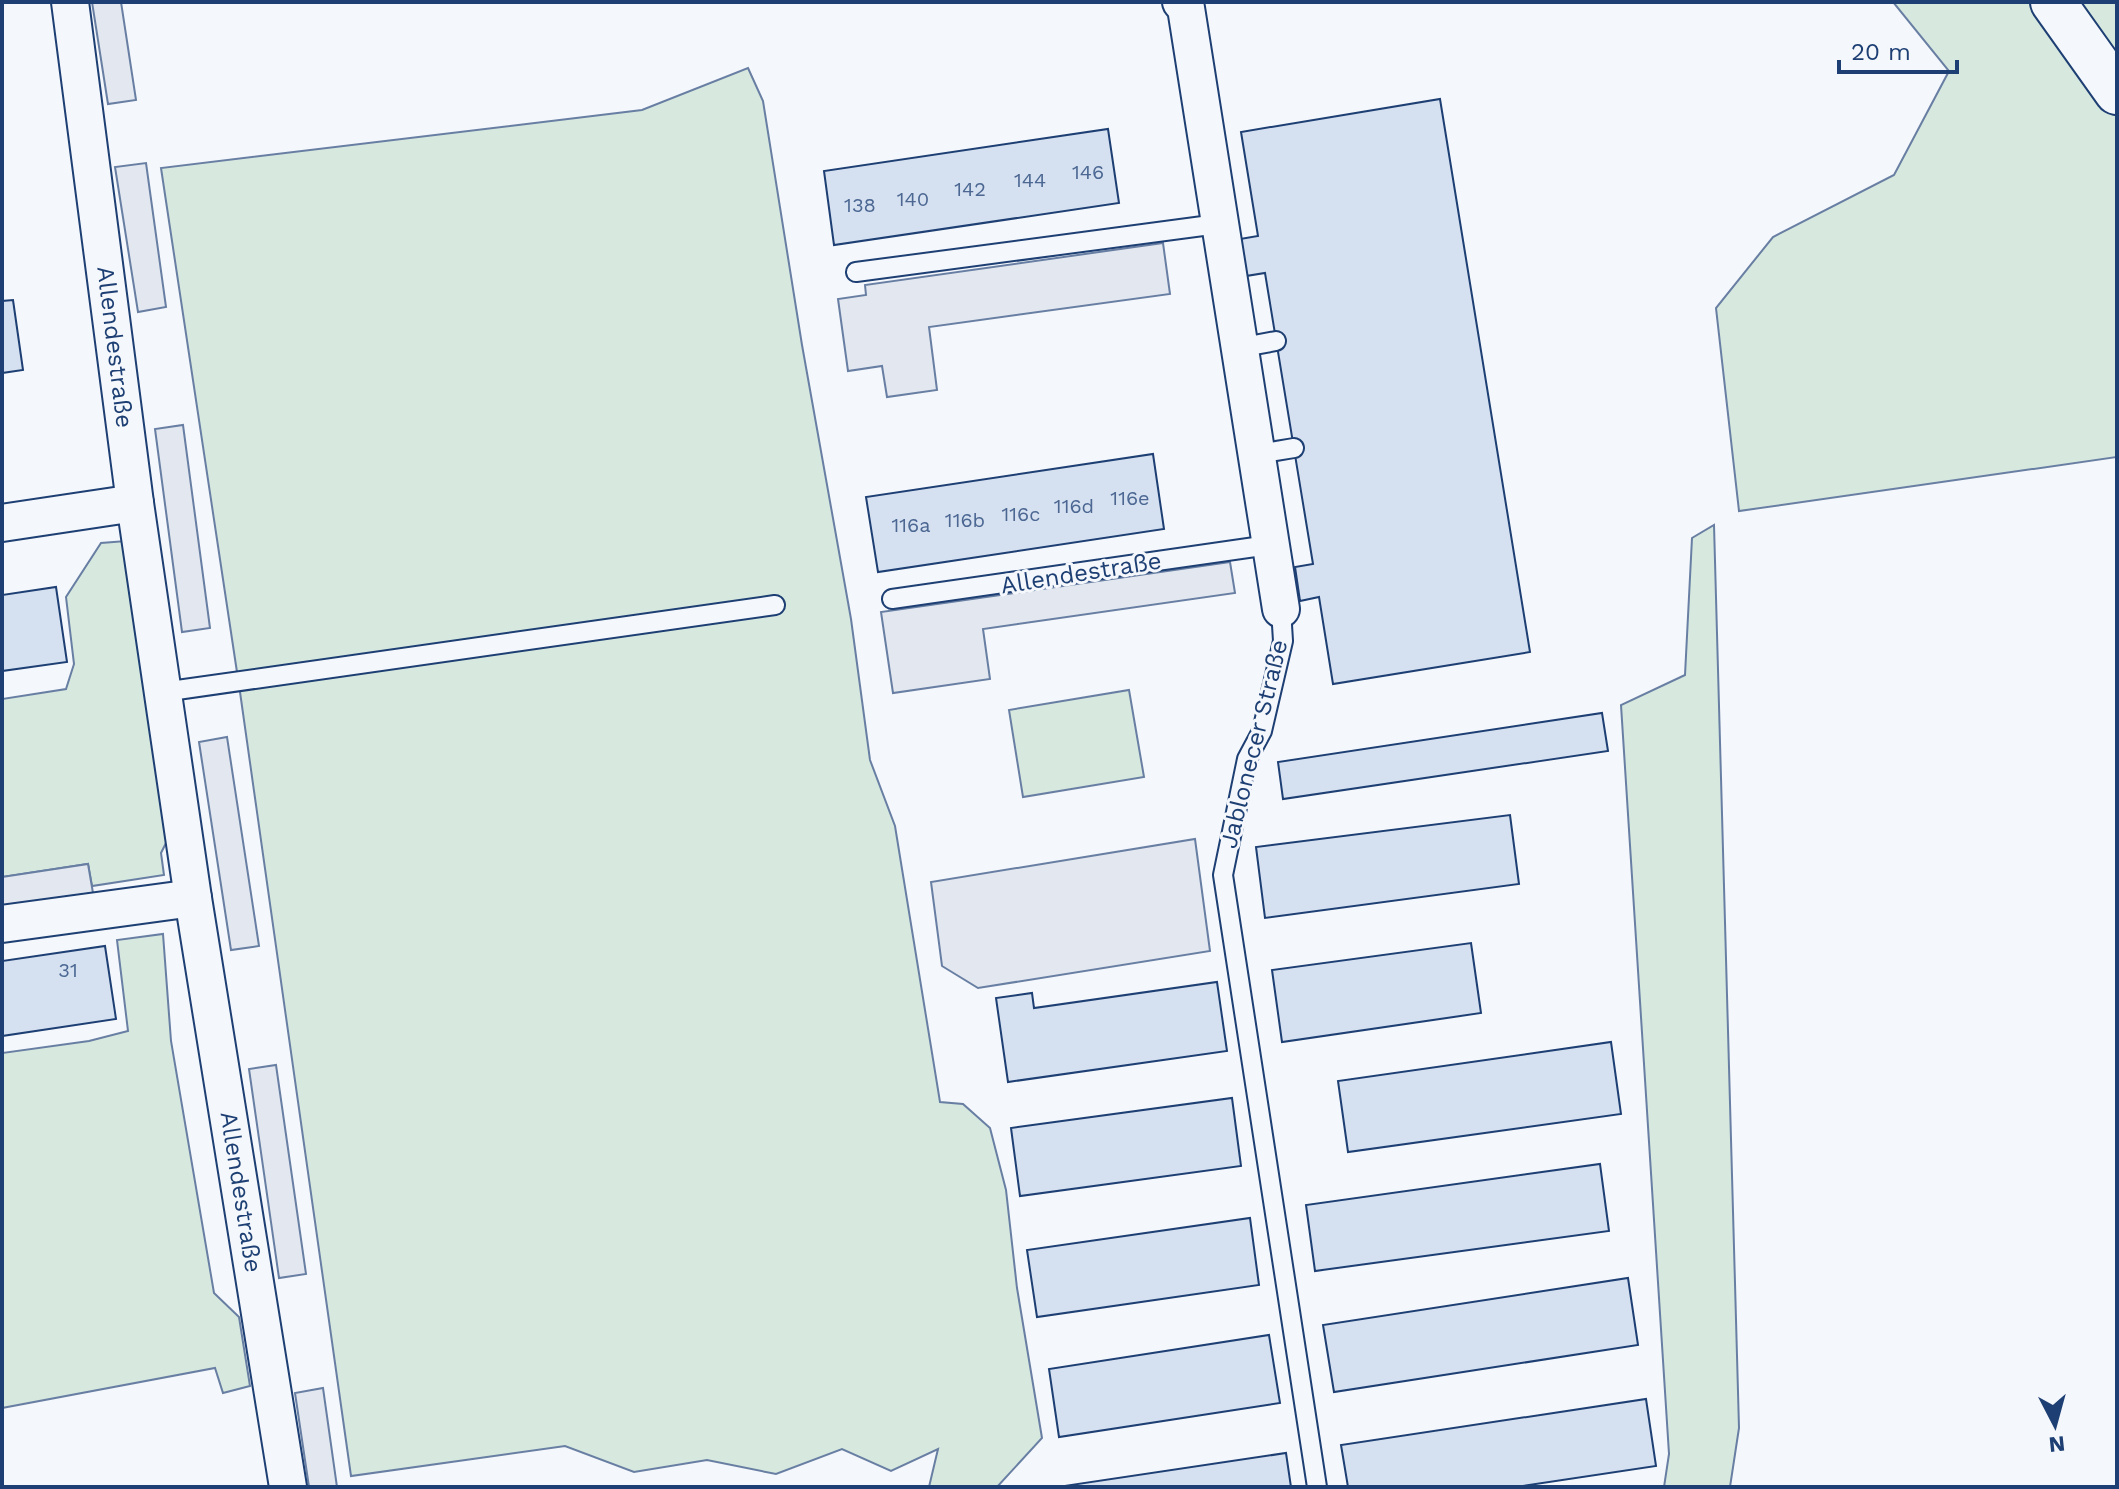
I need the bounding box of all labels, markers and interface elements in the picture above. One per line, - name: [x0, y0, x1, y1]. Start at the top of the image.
- scale bar: [1839, 24, 1957, 74]
- text: 20 m: [1851, 38, 1911, 66]
- house number: 146: [1072, 160, 1104, 184]
- house number: 144: [1014, 168, 1046, 192]
- house number: 142: [954, 177, 986, 201]
- house number: 140: [897, 187, 929, 211]
- house number: 138: [844, 193, 876, 217]
- street label: Allendestraße: [91, 265, 139, 429]
- house number: 116e: [1110, 486, 1150, 510]
- house number: 116d: [1054, 494, 1094, 518]
- house number: 116c: [1002, 502, 1040, 526]
- house number: 116b: [945, 508, 985, 532]
- house number: 116a: [891, 513, 931, 537]
- street label: Allendestraße: [999, 546, 1163, 600]
- street label: Jablonecer Straße: [1215, 637, 1293, 851]
- house number: 31: [58, 958, 78, 982]
- street label: Allendestraße: [214, 1110, 268, 1274]
- north arrow: [2015, 1385, 2095, 1465]
- text: N: [2048, 1431, 2066, 1458]

